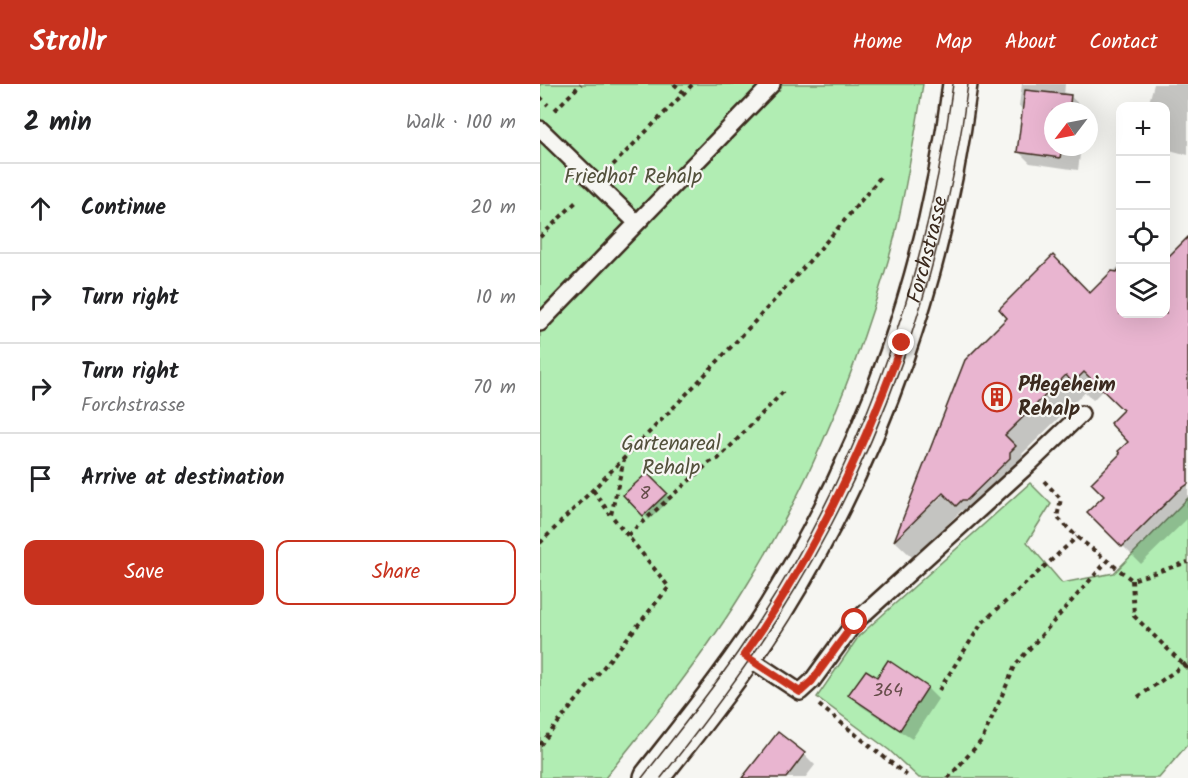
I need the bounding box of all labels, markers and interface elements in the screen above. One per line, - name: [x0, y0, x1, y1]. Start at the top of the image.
- text: Strollr: [30, 20, 106, 65]
- text: Home: [853, 26, 902, 59]
- text: Map: [935, 26, 972, 59]
- text: About: [1005, 26, 1056, 59]
- text: Contact: [1089, 26, 1158, 59]
- text: 2 min: [24, 102, 92, 144]
- north arrow: [1044, 102, 1098, 156]
- map controls: [1116, 102, 1170, 318]
- button: +: [1116, 102, 1170, 156]
- text: Walk · 100 m: [406, 107, 516, 139]
- button: −: [1116, 156, 1170, 210]
- park label: Friedhof Rehalp: [564, 161, 702, 194]
- text: Continue: [81, 191, 166, 226]
- icon: ahead: [24, 192, 57, 225]
- text: 20 m: [470, 192, 516, 224]
- street label: Forchstrasse: [898, 193, 957, 307]
- button: locate: [1116, 210, 1170, 264]
- button: layers: [1116, 264, 1170, 318]
- text: Turn right: [81, 281, 179, 316]
- icon: right: [24, 282, 57, 315]
- text: 10 m: [476, 282, 516, 314]
- route end: [888, 329, 914, 355]
- text: Turn right: [81, 355, 179, 390]
- place label: Pflegeheim Rehalp: [1018, 369, 1116, 426]
- icon: right: [24, 372, 57, 405]
- text: 70 m: [473, 372, 516, 404]
- building icon: Pflegeheim Rehalp: [981, 381, 1013, 413]
- text: Forchstrasse: [81, 390, 185, 422]
- park label: Gartenareal Rehalp: [621, 428, 721, 485]
- text: Arrive at destination: [81, 461, 284, 496]
- icon: arrive: [24, 462, 57, 495]
- house number: 8: [640, 480, 651, 509]
- button: Save: [24, 540, 264, 605]
- button: Share: [276, 540, 516, 605]
- route start: [841, 608, 867, 634]
- house number: 364: [873, 677, 903, 706]

